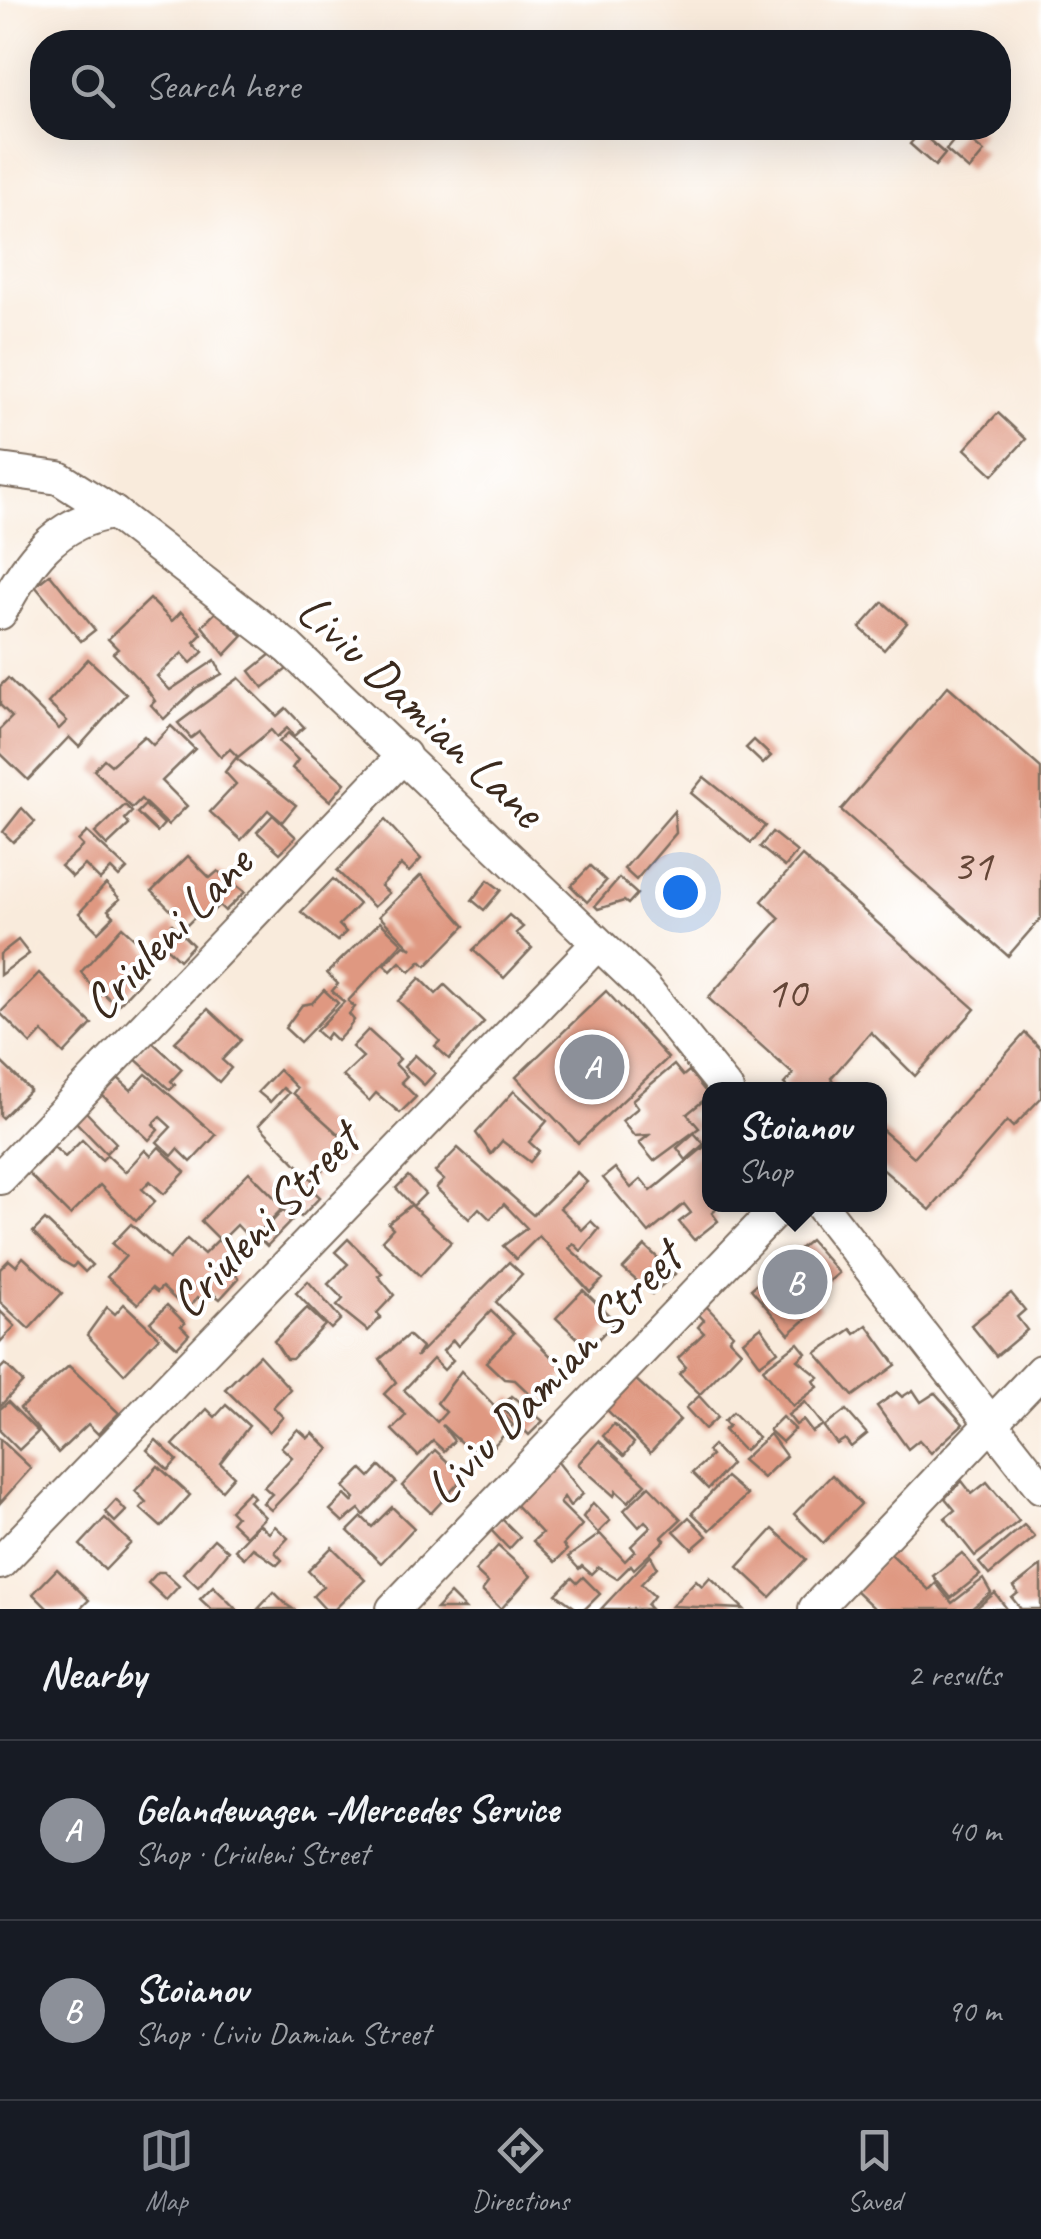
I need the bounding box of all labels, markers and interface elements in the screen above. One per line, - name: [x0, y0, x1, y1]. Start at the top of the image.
- search box: [30, 30, 1011, 140]
- icon: search: [65, 58, 120, 113]
- text: Search here: [145, 62, 300, 109]
- street label: Liviu Damian Lane: [284, 579, 560, 843]
- street label: Criuleni Lane: [69, 831, 268, 1033]
- house number: 31: [952, 837, 995, 894]
- your location: [655, 867, 706, 918]
- house number: 10: [766, 964, 809, 1021]
- pin: A: [560, 1030, 624, 1104]
- popup: [702, 1082, 887, 1212]
- text: Stoianov: [738, 1103, 851, 1150]
- street label: Criuleni Street: [156, 1105, 377, 1331]
- text: Shop: [738, 1150, 792, 1191]
- street label: Liviu Damian Street: [411, 1223, 699, 1518]
- pin: B: [762, 1244, 828, 1320]
- text: Nearby: [40, 1648, 146, 1701]
- text: 2 results: [907, 1654, 1001, 1695]
- text: Gelandewagen -Mercedes Service: [135, 1786, 559, 1833]
- text: A: [64, 1810, 81, 1851]
- text: 40 m: [947, 1810, 1001, 1851]
- text: Shop · Criuleni Street: [135, 1833, 369, 1874]
- text: Stoianov: [135, 1966, 248, 2013]
- text: B: [64, 1990, 81, 2031]
- text: 90 m: [947, 1990, 1001, 2031]
- text: Shop · Liviu Damian Street: [135, 2013, 430, 2054]
- tab: Map: [139, 2123, 194, 2218]
- tab: Directions: [472, 2123, 569, 2218]
- tab: Saved: [847, 2123, 902, 2218]

